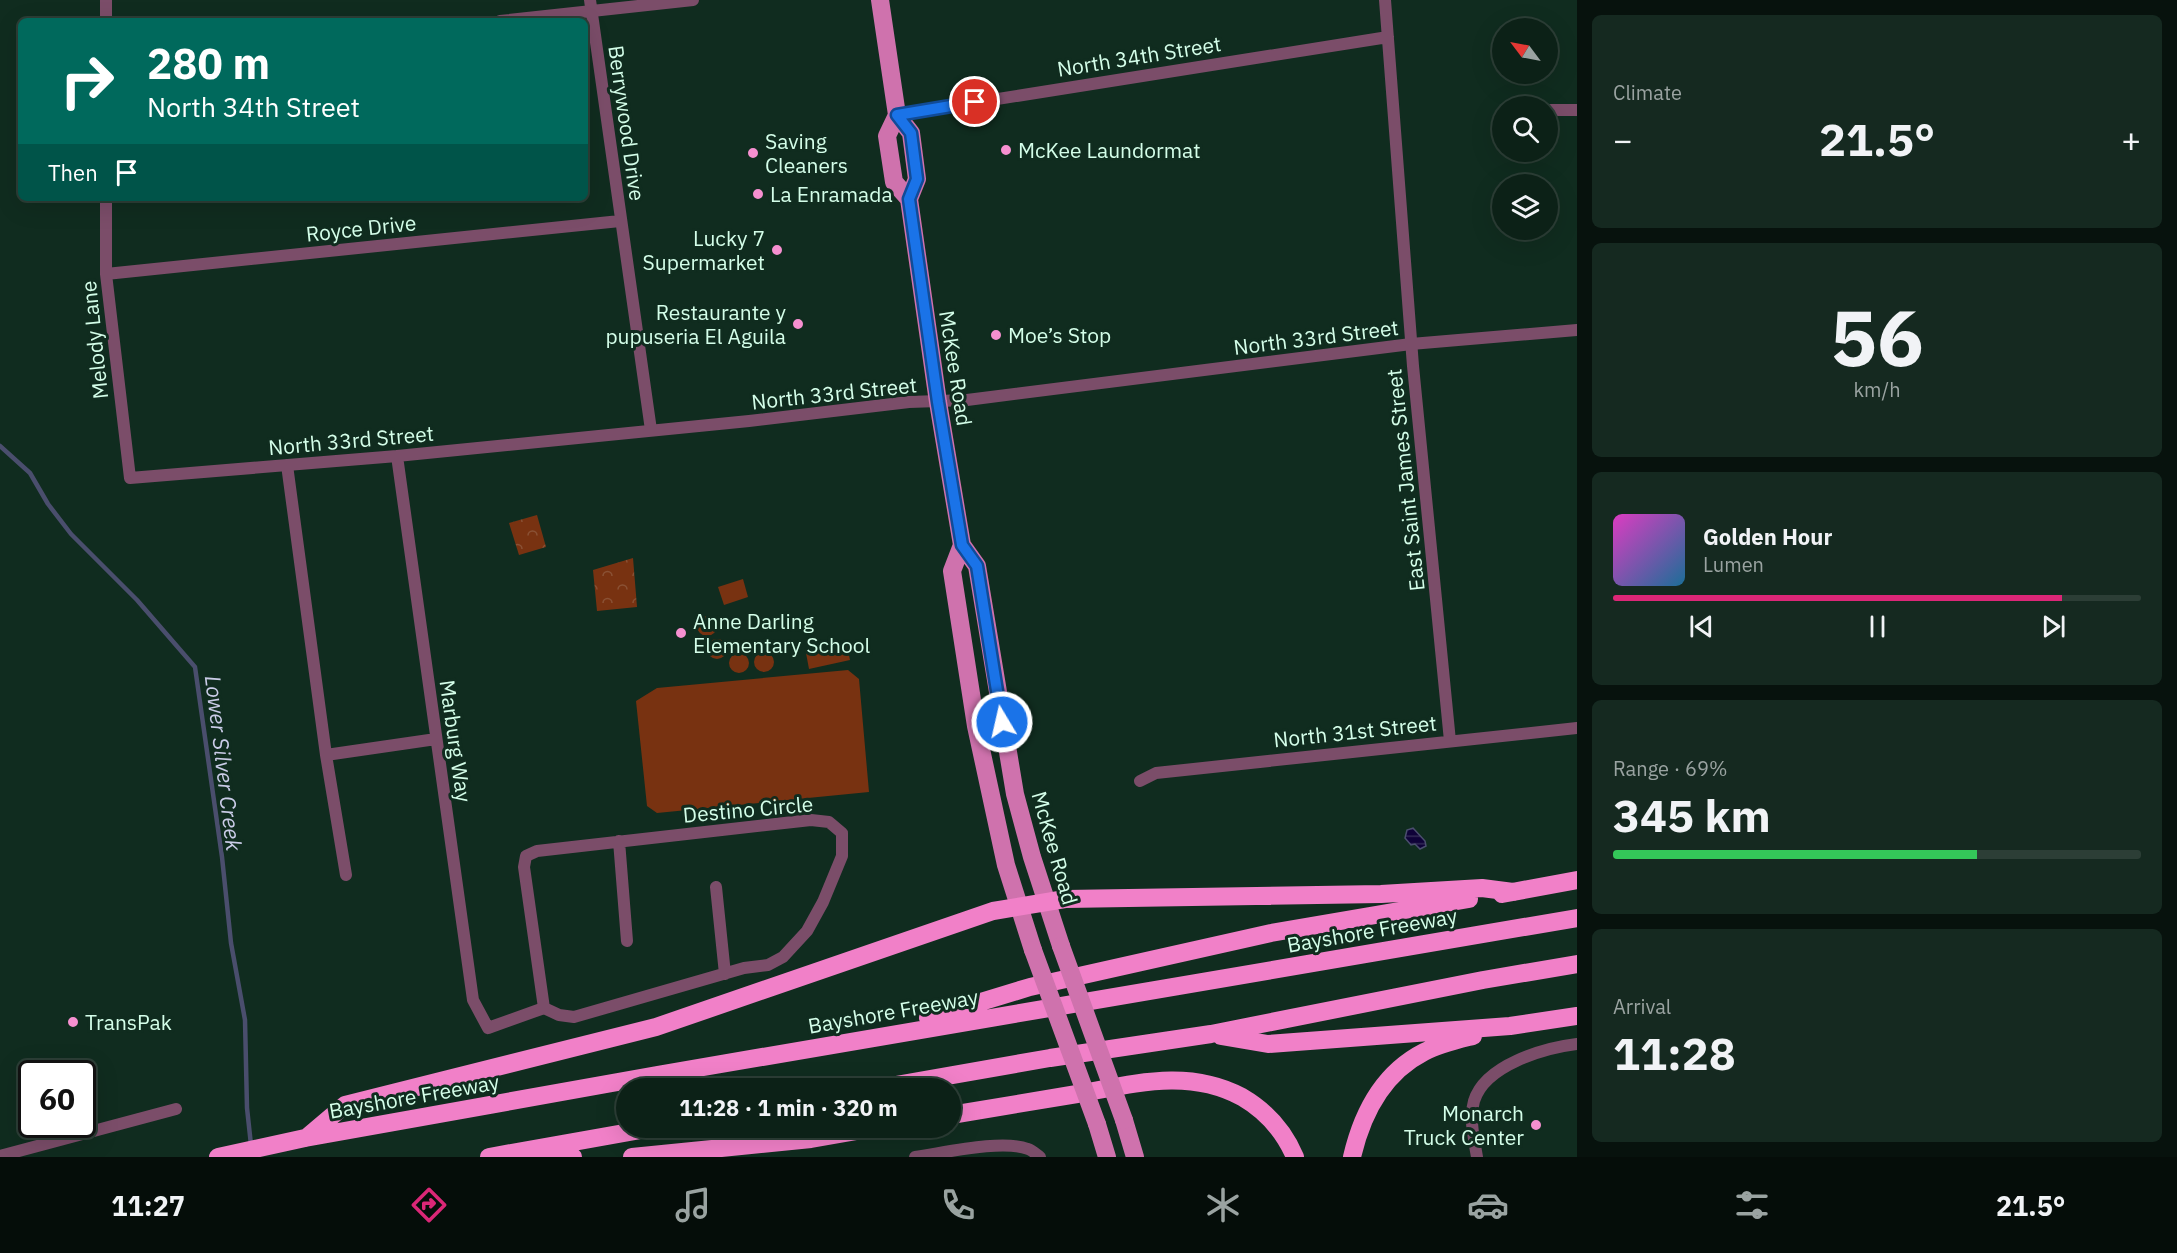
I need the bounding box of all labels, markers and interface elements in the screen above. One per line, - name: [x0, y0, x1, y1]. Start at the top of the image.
- north arrow: [1492, 18, 1558, 84]
- map controls: [1492, 18, 1558, 240]
- street label: North 34th Street: [1055, 29, 1223, 83]
- text: 280 m: [147, 36, 270, 91]
- icon: right: [48, 42, 126, 120]
- street label: Berrywood Drive: [602, 43, 652, 203]
- pin: [949, 76, 1000, 127]
- text: Climate: [1613, 79, 1682, 106]
- icon: arrive: [958, 85, 991, 118]
- text: North 34th Street: [147, 89, 360, 124]
- button: search: [1492, 96, 1558, 162]
- text: 21.5°: [1819, 110, 1935, 168]
- text: −: [1613, 118, 1633, 161]
- text: +: [2121, 118, 2141, 161]
- place label: Saving Cleaners: [765, 127, 848, 179]
- place label: McKee Laundormat: [1018, 136, 1201, 164]
- marker: McKee Laundormat: [999, 143, 1013, 157]
- marker: Saving Cleaners: [746, 146, 760, 160]
- icon: arrive: [110, 156, 143, 189]
- text: Then: [48, 158, 98, 187]
- button: layers: [1492, 174, 1558, 240]
- place label: La Enramada: [770, 180, 893, 208]
- marker: La Enramada: [751, 187, 765, 201]
- street label: Royce Drive: [304, 208, 418, 248]
- place label: Lucky 7 Supermarket: [643, 224, 765, 276]
- marker: Lucky 7 Supermarket: [770, 243, 784, 257]
- street label: Melody Lane: [74, 279, 114, 401]
- text: 56: [1830, 286, 1924, 387]
- place label: Restaurante y pupuseria El Aguila: [605, 298, 787, 350]
- street label: McKee Road: [933, 308, 979, 428]
- street label: North 33rd Street: [1232, 313, 1400, 361]
- marker: Restaurante y pupuseria El Aguila: [791, 317, 805, 331]
- place label: Moe’s Stop: [1008, 321, 1111, 349]
- marker: Moe’s Stop: [989, 328, 1003, 342]
- street label: East Saint James Street: [1379, 367, 1431, 593]
- street label: North 33rd Street: [750, 370, 918, 416]
- text: km/h: [1853, 376, 1901, 403]
- street label: North 33rd Street: [267, 419, 435, 461]
- text: Golden Hour: [1703, 522, 1832, 551]
- text: Lumen: [1703, 551, 1764, 578]
- place label: Anne Darling Elementary School: [693, 607, 870, 659]
- icon: previous: [1685, 610, 1718, 643]
- icon: pause: [1861, 610, 1894, 643]
- icon: next: [2037, 610, 2070, 643]
- marker: Anne Darling Elementary School: [674, 626, 688, 640]
- water label: Lower Silver Creek: [199, 674, 249, 853]
- street label: Marburg Way: [434, 678, 479, 805]
- position arrow: [970, 690, 1034, 754]
- street label: North 31st Street: [1272, 709, 1438, 753]
- text: Range · 69%: [1613, 755, 1728, 782]
- text: 345 km: [1613, 786, 1771, 844]
- street label: McKee Road: [1025, 788, 1085, 908]
- street label: Destino Circle: [682, 789, 814, 829]
- street label: Bayshore Freeway: [1285, 901, 1460, 959]
- street label: Bayshore Freeway: [806, 982, 981, 1040]
- text: Arrival: [1613, 993, 1671, 1020]
- place label: TransPak: [85, 1008, 172, 1036]
- marker: TransPak: [66, 1015, 80, 1029]
- text: 11:28: [1613, 1024, 1736, 1082]
- speed limit sign: 60: [18, 1060, 96, 1138]
- street label: Bayshore Freeway: [327, 1067, 502, 1125]
- text: 11:28 · 1 min · 320 m: [679, 1093, 898, 1122]
- place label: Monarch Truck Center: [1404, 1099, 1524, 1151]
- marker: Monarch Truck Center: [1529, 1118, 1543, 1132]
- icon: directions: [408, 1184, 450, 1226]
- icon: music: [672, 1184, 714, 1226]
- icon: phone: [937, 1184, 979, 1226]
- icon: climate: [1202, 1184, 1244, 1226]
- icon: car: [1467, 1184, 1509, 1226]
- icon: filters: [1731, 1184, 1773, 1226]
- text: 11:27: [111, 1188, 185, 1223]
- text: 21.5°: [1996, 1188, 2066, 1223]

